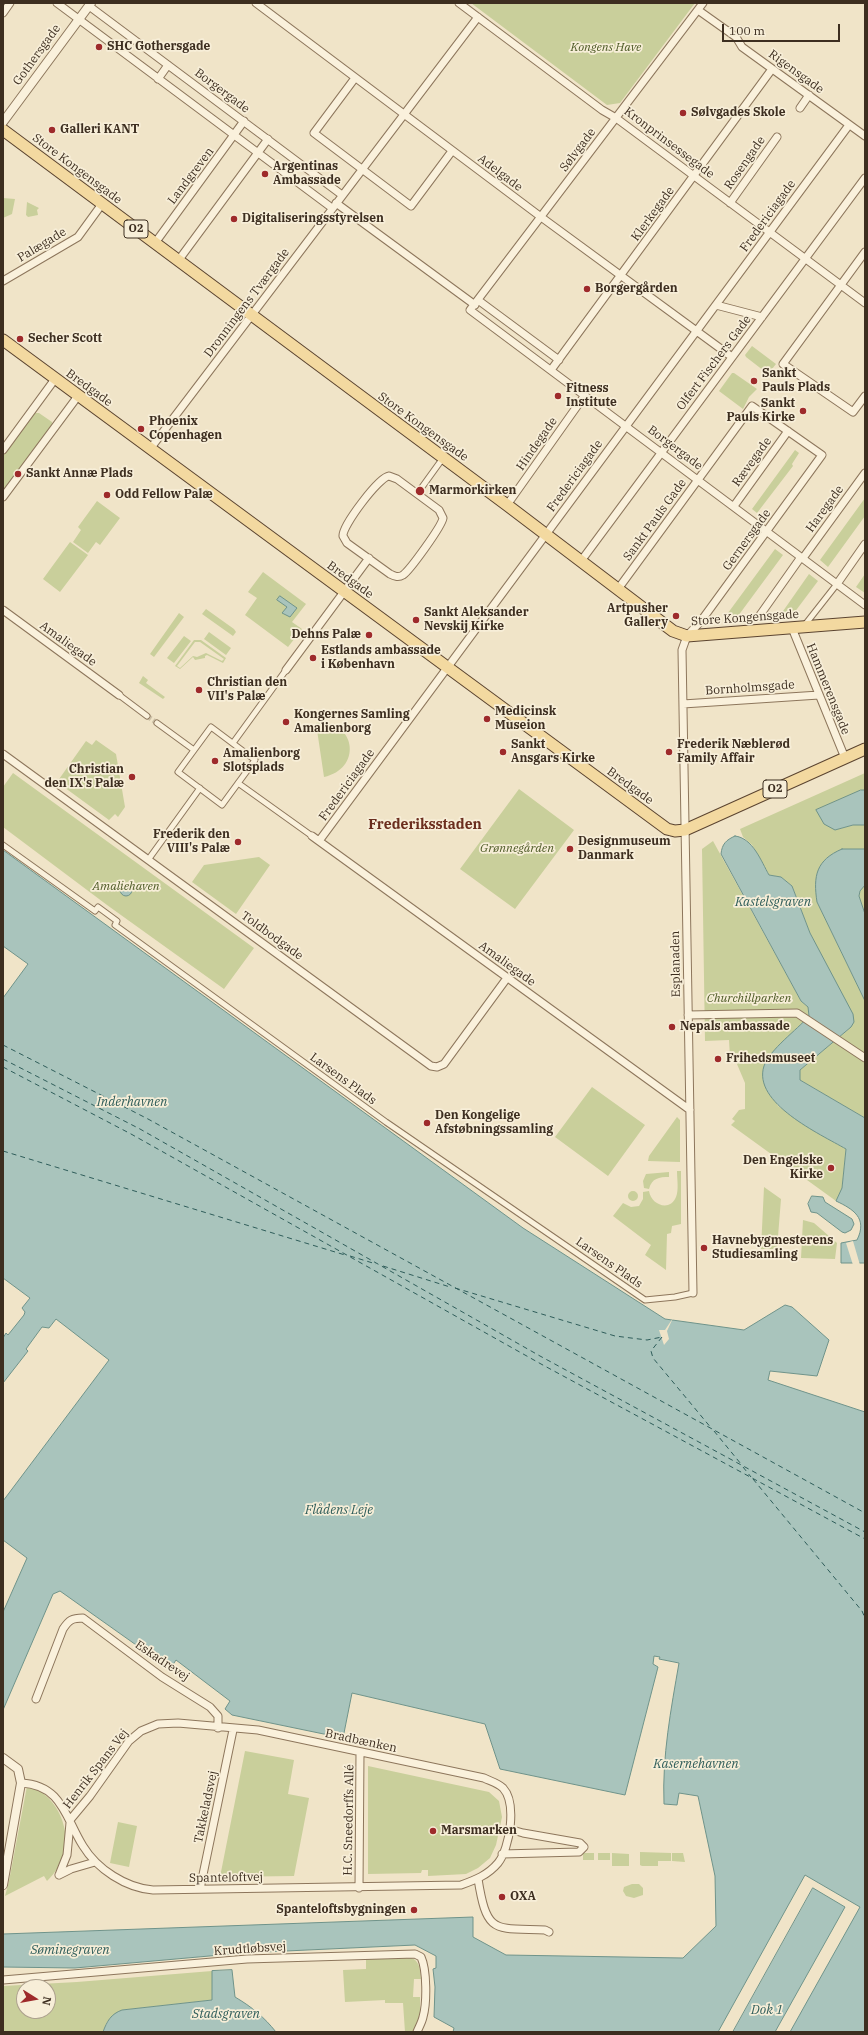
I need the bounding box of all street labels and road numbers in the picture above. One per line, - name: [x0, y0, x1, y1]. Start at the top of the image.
- street label: Gothersgade: [10, 22, 64, 88]
- street label: Rigensgade: [766, 47, 826, 97]
- street label: Borgergade: [192, 66, 252, 116]
- street label: Kronprinsessegade: [621, 104, 717, 182]
- street label: Sølvgade: [557, 126, 599, 174]
- street label: Store Kongensgade: [29, 131, 125, 207]
- street label: Rosengade: [721, 134, 769, 192]
- street label: Landgreven: [165, 145, 217, 207]
- street label: Adelgade: [475, 152, 525, 194]
- street label: Fredericiagade: [737, 177, 799, 255]
- street label: Klerkegade: [628, 184, 678, 244]
- road number: O2: [124, 220, 148, 238]
- street label: Palægade: [15, 225, 69, 265]
- street label: Dronningens Tværgade: [201, 246, 293, 360]
- street label: Olfert Fischers Gade: [674, 313, 754, 413]
- street label: Bredgade: [63, 366, 115, 410]
- street label: Store Kongensgade: [375, 389, 471, 465]
- street label: Hindegade: [513, 415, 561, 473]
- street label: Borgergade: [645, 423, 705, 473]
- street label: Rævegade: [729, 435, 775, 489]
- street label: Fredericiagade: [544, 437, 606, 515]
- street label: Sankt Pauls Gade: [620, 476, 690, 564]
- street label: Haregade: [803, 483, 847, 535]
- street label: Gernersgade: [720, 507, 774, 573]
- street label: Bredgade: [324, 558, 376, 602]
- street label: Store Kongensgade: [690, 607, 800, 629]
- street label: Amaliegade: [37, 619, 99, 669]
- street label: Hammerensgade: [803, 641, 853, 737]
- street label: Bornholmsgade: [705, 678, 795, 698]
- street label: Fredericiagade: [316, 746, 378, 824]
- street label: Bredgade: [604, 764, 656, 808]
- road number: O2: [763, 780, 787, 798]
- street label: Toldbodgade: [238, 909, 306, 963]
- street label: Esplanaden: [668, 931, 684, 997]
- street label: Amaliegade: [476, 939, 538, 989]
- street label: Larsens Plads: [307, 1050, 379, 1108]
- street label: Larsens Plads: [573, 1235, 645, 1291]
- street label: Eskadrevej: [132, 1638, 192, 1684]
- street label: Henrik Spans Vej: [60, 1726, 132, 1812]
- street label: Bradbænken: [324, 1726, 398, 1756]
- street label: H.C. Sneedorffs Allé: [341, 1764, 357, 1876]
- street label: Takkeladsvej: [191, 1769, 221, 1845]
- street label: Spanteloftvej: [189, 1870, 263, 1886]
- street label: Krudtløbsvej: [213, 1939, 287, 1959]

